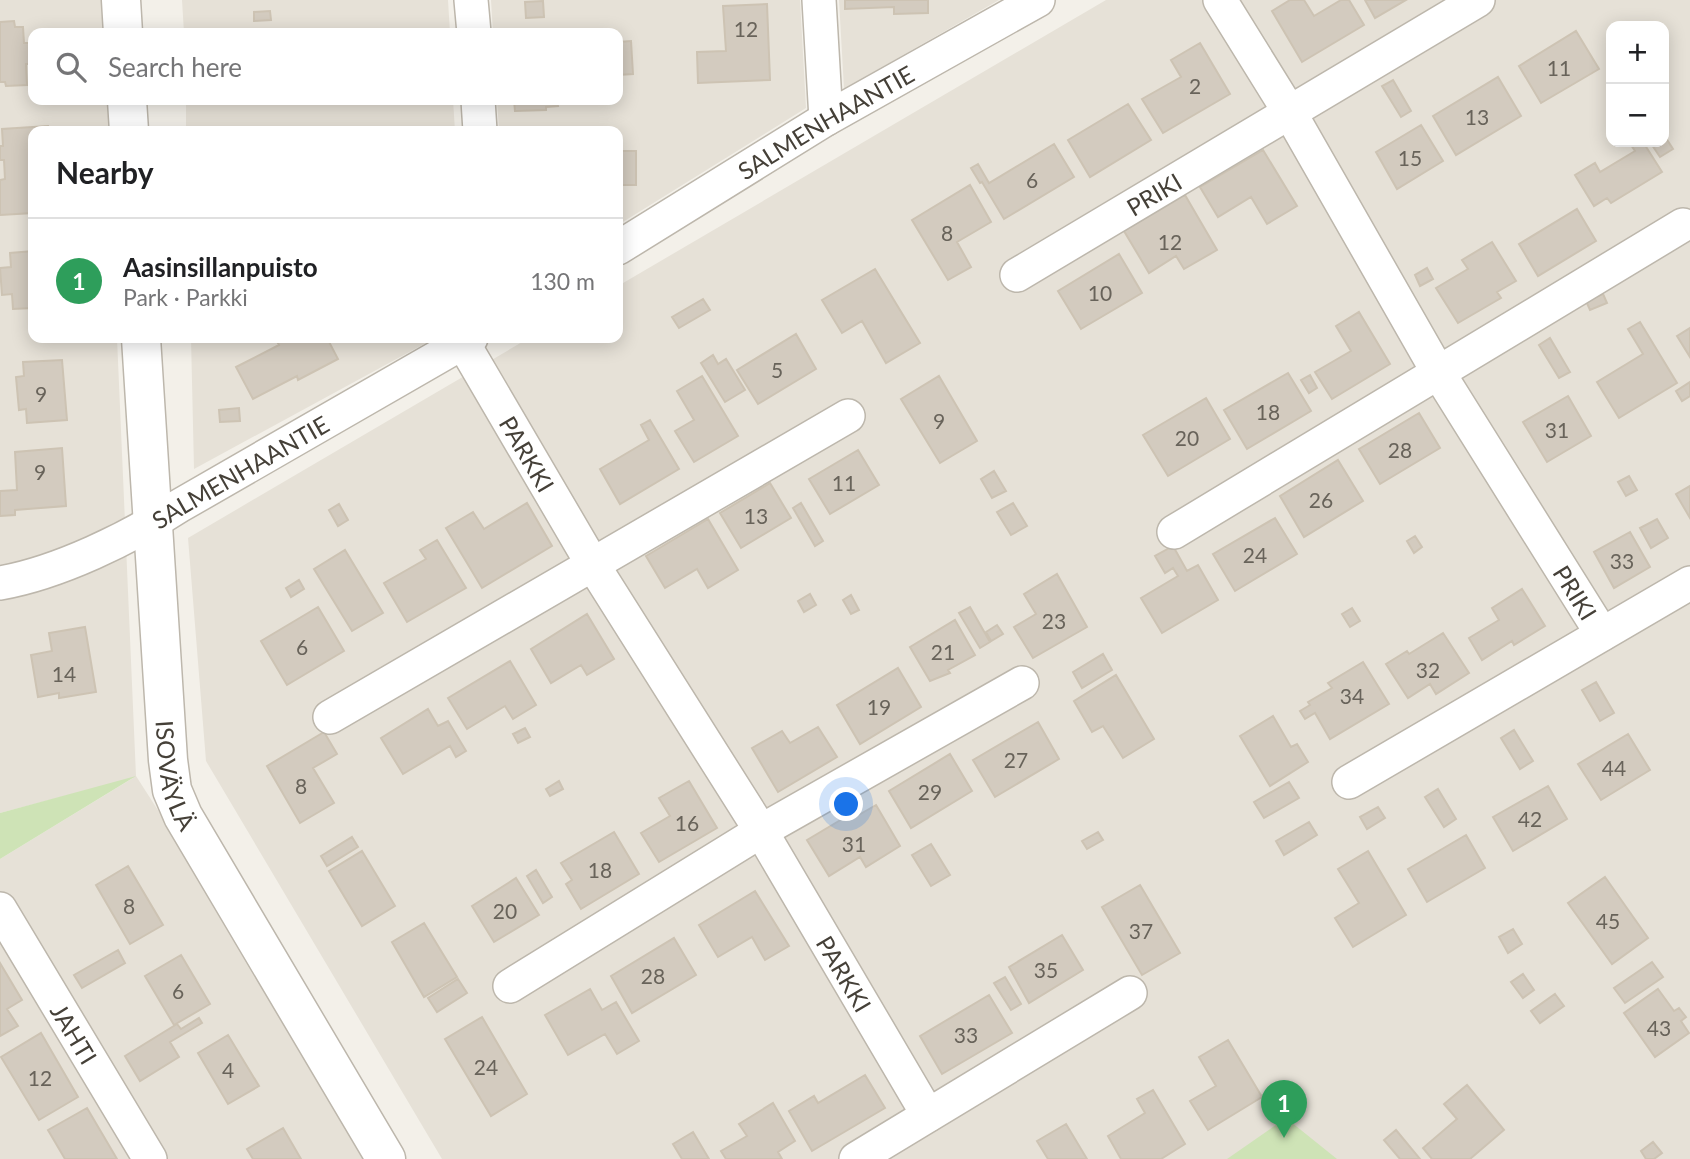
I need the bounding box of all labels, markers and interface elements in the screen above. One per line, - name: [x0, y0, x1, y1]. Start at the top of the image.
- house number: 12: [734, 16, 758, 41]
- map controls: [1606, 21, 1669, 147]
- button: +: [1606, 21, 1669, 84]
- search box: [28, 28, 623, 105]
- icon: search: [52, 48, 90, 86]
- text: Search here: [108, 51, 242, 83]
- house number: 11: [1547, 55, 1571, 80]
- street label: SALMENHAANTIE: [732, 58, 919, 185]
- house number: 2: [1189, 73, 1201, 98]
- button: −: [1606, 84, 1669, 147]
- house number: 13: [1465, 104, 1489, 129]
- house number: 15: [1398, 145, 1422, 170]
- text: Nearby: [56, 154, 154, 190]
- street label: PRIKI: [1121, 166, 1186, 221]
- house number: 6: [1026, 167, 1038, 192]
- house number: 8: [941, 220, 953, 245]
- house number: 12: [1158, 229, 1182, 254]
- text: Aasinsillanpuisto: [123, 251, 318, 283]
- text: 1: [72, 267, 86, 295]
- text: 130 m: [530, 267, 595, 295]
- house number: 10: [1088, 280, 1112, 305]
- text: Park · Parkki: [123, 283, 248, 311]
- house number: 5: [771, 357, 783, 382]
- house number: 9: [35, 381, 47, 406]
- house number: 18: [1256, 399, 1280, 424]
- house number: 9: [933, 408, 945, 433]
- street label: SALMENHAANTIE: [146, 409, 333, 534]
- street label: PARKKI: [494, 410, 561, 497]
- house number: 31: [1545, 417, 1569, 442]
- house number: 20: [1175, 425, 1199, 450]
- house number: 28: [1388, 437, 1412, 462]
- house number: 9: [34, 459, 46, 484]
- house number: 11: [832, 470, 856, 495]
- house number: 26: [1309, 487, 1333, 512]
- house number: 13: [744, 503, 768, 528]
- house number: 24: [1243, 542, 1267, 567]
- house number: 33: [1610, 548, 1634, 573]
- street label: PRIKI: [1548, 560, 1604, 625]
- house number: 23: [1042, 608, 1066, 633]
- house number: 6: [296, 634, 308, 659]
- house number: 21: [931, 639, 955, 664]
- house number: 32: [1416, 657, 1440, 682]
- house number: 14: [52, 661, 76, 686]
- house number: 34: [1340, 683, 1364, 708]
- house number: 19: [867, 694, 891, 719]
- street label: ISOVÄYLÄ: [151, 719, 203, 836]
- house number: 27: [1004, 747, 1028, 772]
- house number: 44: [1602, 755, 1626, 780]
- house number: 8: [295, 773, 307, 798]
- house number: 29: [918, 779, 942, 804]
- your location: [829, 787, 863, 821]
- house number: 42: [1518, 806, 1542, 831]
- house number: 16: [675, 810, 699, 835]
- house number: 31: [842, 831, 866, 856]
- house number: 18: [588, 857, 612, 882]
- house number: 8: [123, 893, 135, 918]
- house number: 20: [493, 898, 517, 923]
- house number: 45: [1596, 908, 1620, 933]
- house number: 37: [1129, 918, 1153, 943]
- street label: PARKKI: [811, 930, 878, 1016]
- house number: 35: [1034, 957, 1058, 982]
- house number: 28: [641, 963, 665, 988]
- house number: 6: [172, 978, 184, 1003]
- street label: JAHTI: [45, 998, 104, 1069]
- house number: 43: [1647, 1015, 1671, 1040]
- house number: 33: [954, 1022, 978, 1047]
- house number: 24: [474, 1054, 498, 1079]
- house number: 4: [222, 1057, 234, 1082]
- house number: 12: [28, 1065, 52, 1090]
- pin: 1: [1261, 1080, 1307, 1138]

